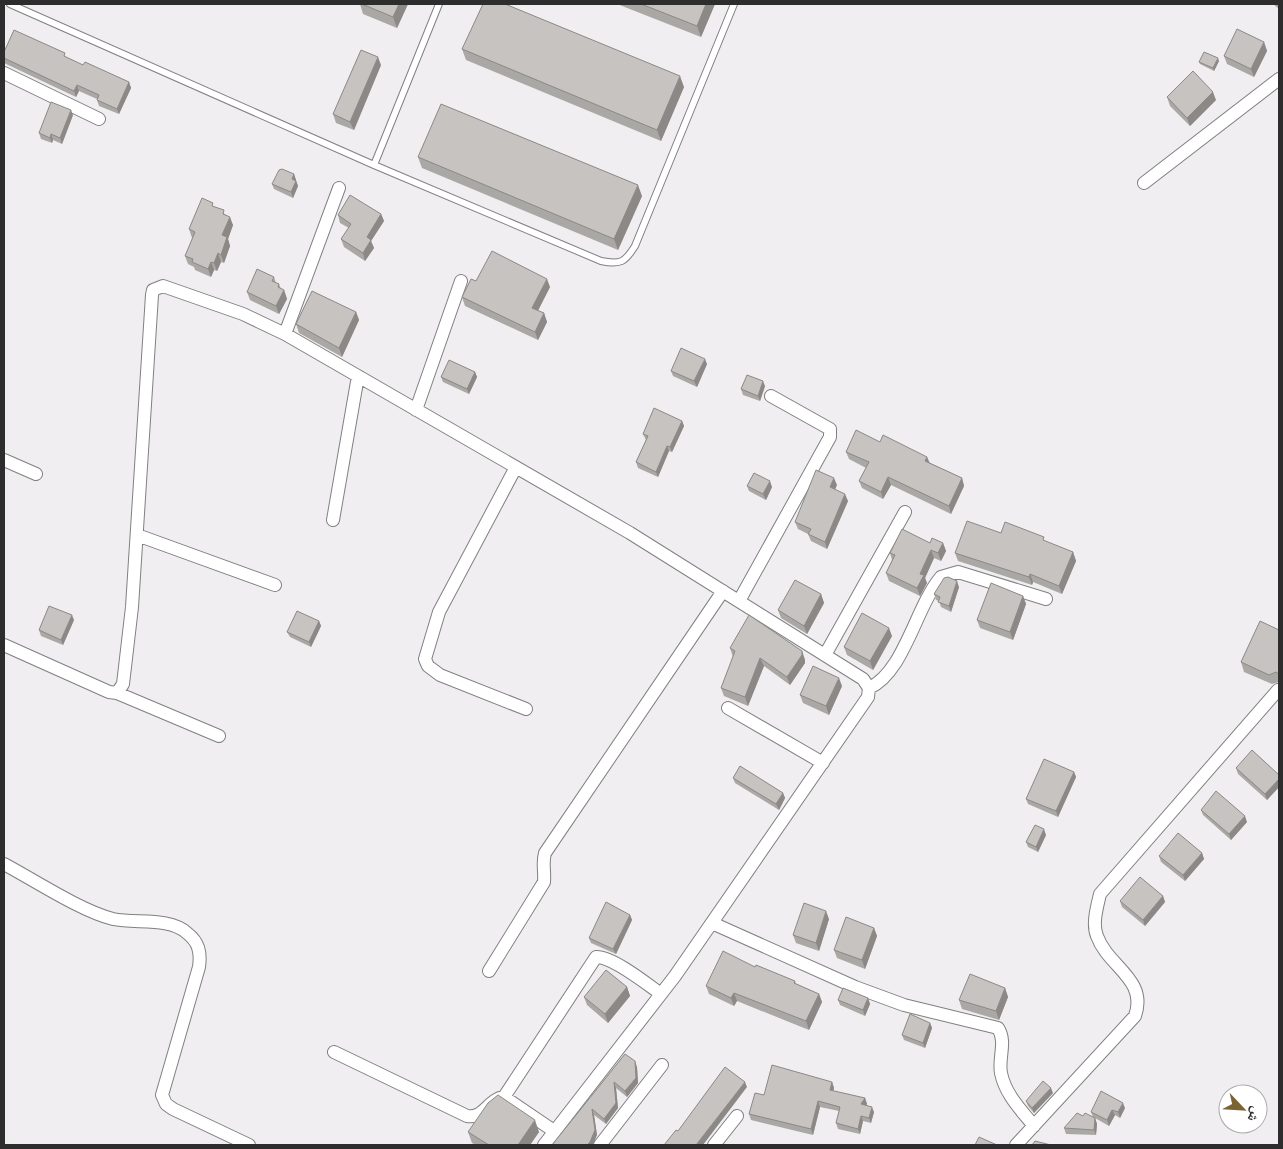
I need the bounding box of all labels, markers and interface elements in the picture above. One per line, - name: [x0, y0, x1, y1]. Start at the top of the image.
- north arrow: [1218, 1084, 1268, 1134]
- text: ش: [1243, 1104, 1266, 1125]

